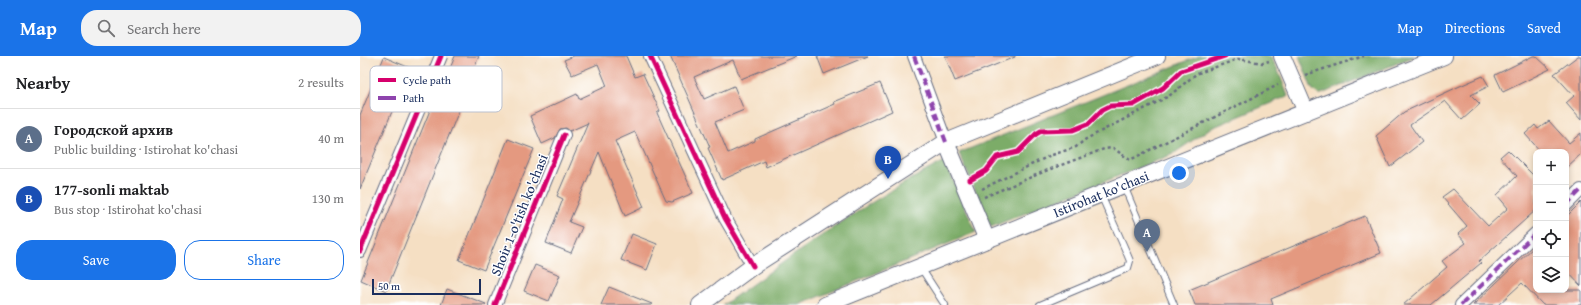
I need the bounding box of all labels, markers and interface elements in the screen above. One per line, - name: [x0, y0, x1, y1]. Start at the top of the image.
- search box: [81, 10, 361, 46]
- text: Map: [20, 14, 57, 42]
- icon: search: [95, 17, 117, 39]
- text: Search here: [127, 18, 201, 39]
- text: Map: [1397, 18, 1423, 38]
- text: Directions: [1445, 18, 1505, 38]
- text: Saved: [1527, 18, 1561, 38]
- legend: [370, 66, 502, 112]
- text: Nearby: [16, 70, 70, 95]
- text: Cycle path: [403, 72, 452, 88]
- text: 2 results: [298, 73, 344, 92]
- text: Path: [403, 90, 425, 106]
- text: Городской архив: [54, 119, 173, 140]
- text: A: [25, 129, 33, 148]
- text: 40 m: [318, 129, 344, 148]
- text: Public building · Istirohat ko'chasi: [54, 140, 238, 159]
- pin: B: [875, 146, 901, 179]
- map controls: [1533, 149, 1569, 293]
- button: +: [1533, 149, 1569, 185]
- street label: Shoir 1-o'tish ko'chasi: [485, 151, 553, 279]
- your location: [1169, 163, 1189, 183]
- street label: Istirohat ko'chasi: [1050, 166, 1152, 222]
- text: 177-sonli maktab: [54, 179, 169, 200]
- button: −: [1533, 185, 1569, 221]
- text: B: [25, 189, 33, 208]
- text: 130 m: [312, 189, 344, 208]
- text: Bus stop · Istirohat ko'chasi: [54, 200, 202, 219]
- pin: A: [1134, 219, 1160, 252]
- button: locate: [1533, 221, 1569, 257]
- button: Save: [16, 240, 176, 280]
- button: Share: [184, 240, 344, 280]
- button: layers: [1533, 257, 1569, 293]
- scale bar: [372, 277, 481, 296]
- text: 50 m: [378, 278, 400, 294]

